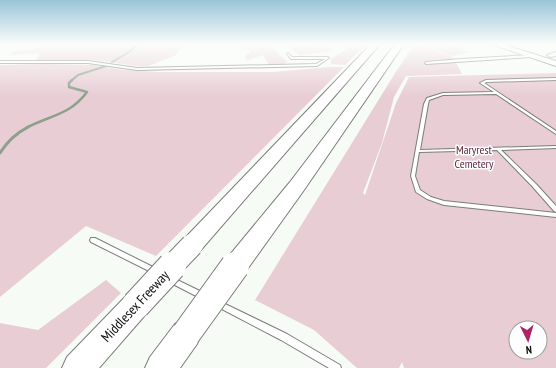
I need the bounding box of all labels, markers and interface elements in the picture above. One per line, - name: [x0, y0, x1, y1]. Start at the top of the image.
- park label: Maryrest Cemetery: [455, 142, 494, 171]
- street label: Middlesex Freeway: [97, 266, 173, 346]
- north arrow: [508, 320, 548, 360]
- text: N: [525, 343, 532, 357]

